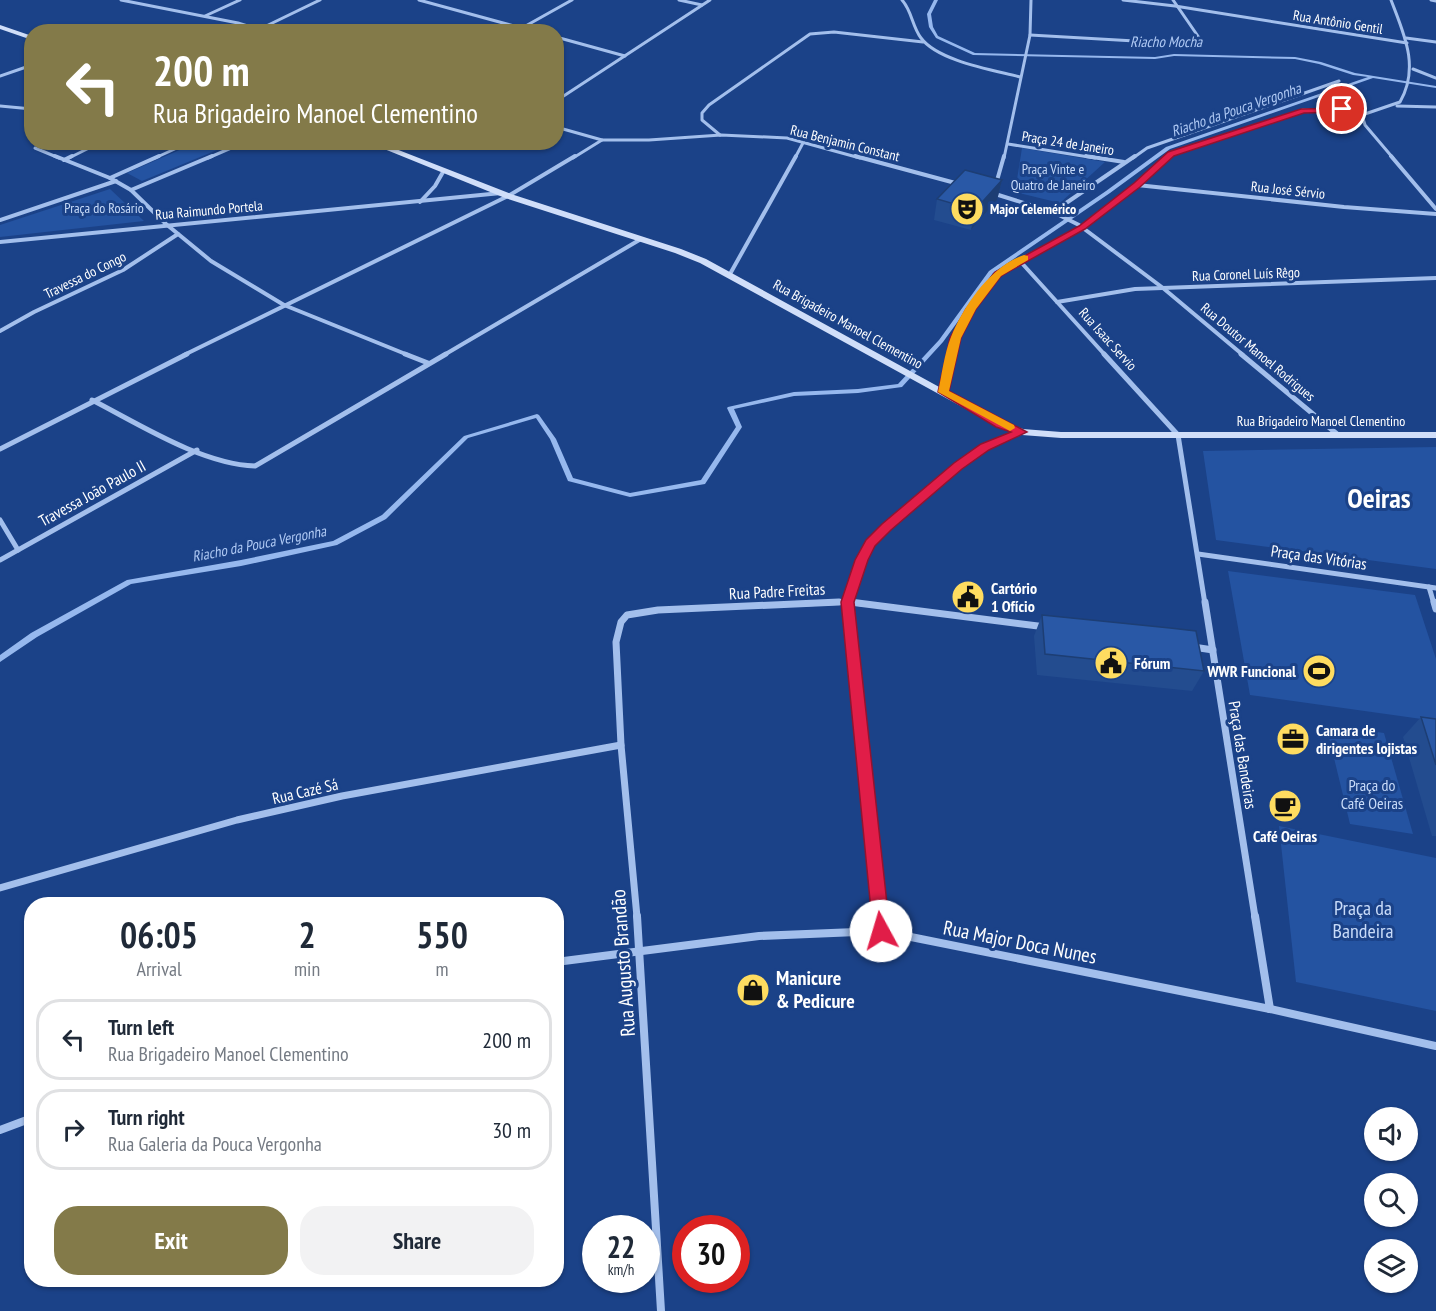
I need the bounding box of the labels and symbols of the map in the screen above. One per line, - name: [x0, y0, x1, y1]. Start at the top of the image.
- street label: Rua Antônio Gentil: [1292, 6, 1385, 38]
- water label: Riacho Mocha: [1130, 32, 1203, 51]
- water label: Riacho da Pouca Vergonha: [1169, 78, 1304, 141]
- pin: [1316, 83, 1367, 134]
- street label: Rua Benjamin Constant: [788, 121, 902, 165]
- street label: Praça 24 de Janeiro: [1021, 127, 1115, 159]
- park label: Praça Vinte e Quatro de Janeiro: [1011, 160, 1095, 194]
- street label: Rua José Sérvio: [1250, 177, 1326, 203]
- theatre icon: Major Celemérico: [949, 191, 985, 227]
- street label: Rua Raimundo Portela: [155, 196, 263, 224]
- park label: Praça do Rosário: [64, 199, 144, 217]
- place label: Major Celemérico: [990, 200, 1076, 218]
- street label: Travessa do Congo: [41, 247, 129, 303]
- street label: Rua Coronel Luís Rêgo: [1192, 263, 1300, 285]
- street label: Rua Brigadeiro Manoel Clementino: [770, 275, 926, 373]
- street label: Rua Doutor Manoel Rodrigues: [1197, 299, 1319, 405]
- street label: Rua Isaac Servio: [1075, 304, 1141, 374]
- street label: Rua Brigadeiro Manoel Clementino: [1237, 412, 1405, 430]
- street label: Travessa João Paulo II: [35, 455, 149, 531]
- district label: Oeiras: [1347, 479, 1411, 516]
- water label: Riacho da Pouca Vergonha: [190, 521, 328, 566]
- street label: Praça das Vitórias: [1270, 540, 1368, 574]
- street label: Rua Padre Freitas: [728, 578, 826, 604]
- place label: Cartório 1 Ofício: [991, 578, 1037, 616]
- public building icon: Cartório 1 Ofício: [950, 579, 986, 615]
- public building icon: Fórum: [1093, 645, 1129, 681]
- place label: Fórum: [1134, 653, 1170, 673]
- sports icon: WWR Funcional: [1301, 653, 1337, 689]
- place label: WWR Funcional: [1206, 661, 1296, 681]
- street label: Praça das Bandeiras: [1225, 699, 1261, 811]
- place label: Camara de dirigentes lojistas: [1316, 720, 1418, 758]
- office icon: Camara de dirigentes lojistas: [1275, 721, 1311, 757]
- street label: Rua Cazé Sá: [270, 774, 340, 808]
- park label: Praça do Café Oeiras: [1341, 775, 1403, 813]
- cafe icon: Café Oeiras: [1267, 788, 1303, 824]
- place label: Café Oeiras: [1253, 826, 1317, 846]
- street label: Rua Augusto Brandão: [605, 889, 641, 1037]
- park label: Praça da Bandeira: [1333, 895, 1393, 944]
- position arrow: [849, 899, 913, 963]
- street label: Rua Major Doca Nunes: [941, 914, 1099, 970]
- place label: Manicure & Pedicure: [776, 965, 855, 1014]
- shop icon: Manicure & Pedicure: [735, 972, 771, 1008]
- speed limit sign: 30: [672, 1215, 750, 1293]

